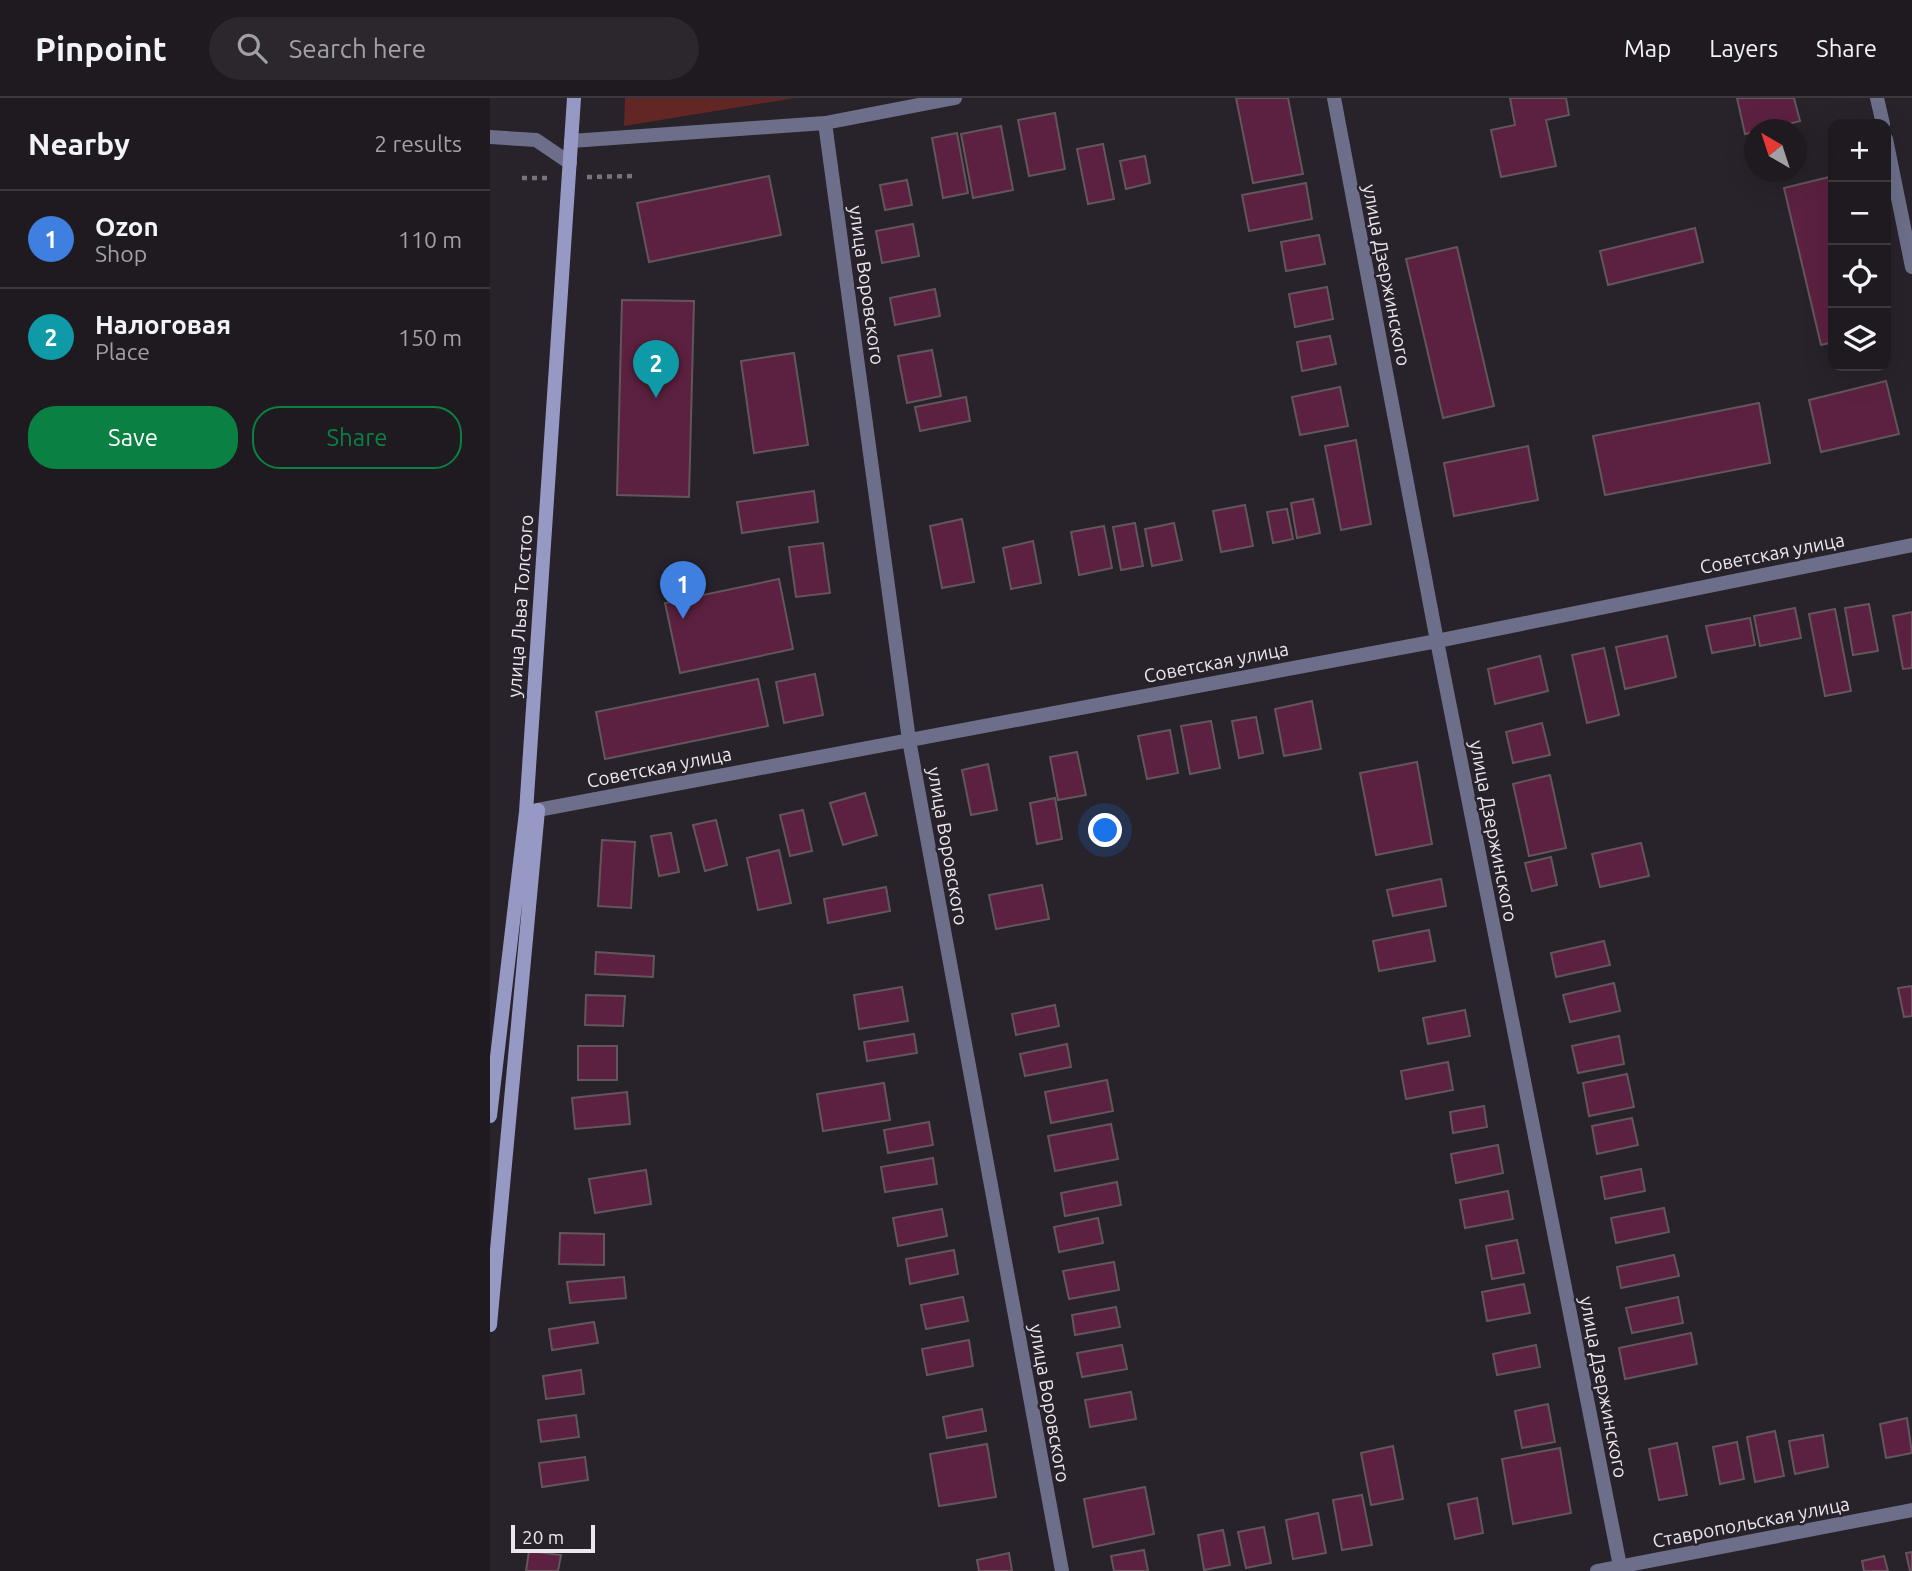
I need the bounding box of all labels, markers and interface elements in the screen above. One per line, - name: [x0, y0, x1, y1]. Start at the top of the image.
- search box: [209, 17, 699, 80]
- icon: search: [233, 29, 271, 67]
- text: Pinpoint: [35, 30, 167, 67]
- text: Search here: [289, 34, 426, 63]
- text: Map: [1624, 35, 1671, 62]
- text: Layers: [1709, 35, 1778, 62]
- text: Share: [1816, 35, 1877, 62]
- north arrow: [1744, 119, 1807, 182]
- map controls: [1828, 119, 1891, 371]
- button: +: [1828, 119, 1891, 182]
- text: Nearby: [28, 127, 130, 161]
- text: 2 results: [374, 131, 462, 156]
- street label: улица Дзержинского: [1359, 182, 1415, 368]
- button: −: [1828, 182, 1891, 245]
- street label: улица Воровского: [845, 204, 889, 366]
- text: Ozon: [95, 212, 159, 241]
- text: 1: [45, 227, 57, 252]
- text: 110 m: [398, 227, 462, 252]
- text: Shop: [95, 241, 147, 266]
- button: locate: [1828, 245, 1891, 308]
- button: layers: [1828, 308, 1891, 371]
- text: Налоговая: [95, 310, 231, 339]
- text: 2: [45, 325, 57, 350]
- text: 150 m: [398, 325, 462, 350]
- text: Place: [95, 339, 150, 364]
- pin: 2: [633, 340, 679, 398]
- button: Save: [28, 406, 238, 469]
- button: Share: [252, 406, 462, 469]
- street label: улица Льва Толстого: [503, 514, 537, 698]
- street label: Советская улица: [1698, 528, 1846, 578]
- pin: 1: [660, 561, 706, 619]
- street label: Советская улица: [1142, 637, 1290, 687]
- street label: улица Дзержинского: [1466, 738, 1522, 924]
- street label: Советская улица: [585, 742, 733, 792]
- street label: улица Воровского: [923, 765, 973, 927]
- your location: [1088, 813, 1122, 847]
- street label: улица Дзержинского: [1576, 1294, 1632, 1480]
- street label: улица Воровского: [1025, 1322, 1075, 1484]
- street label: Ставропольская улица: [1651, 1492, 1851, 1552]
- scale bar: [511, 1522, 595, 1554]
- text: 20 m: [522, 1526, 564, 1548]

